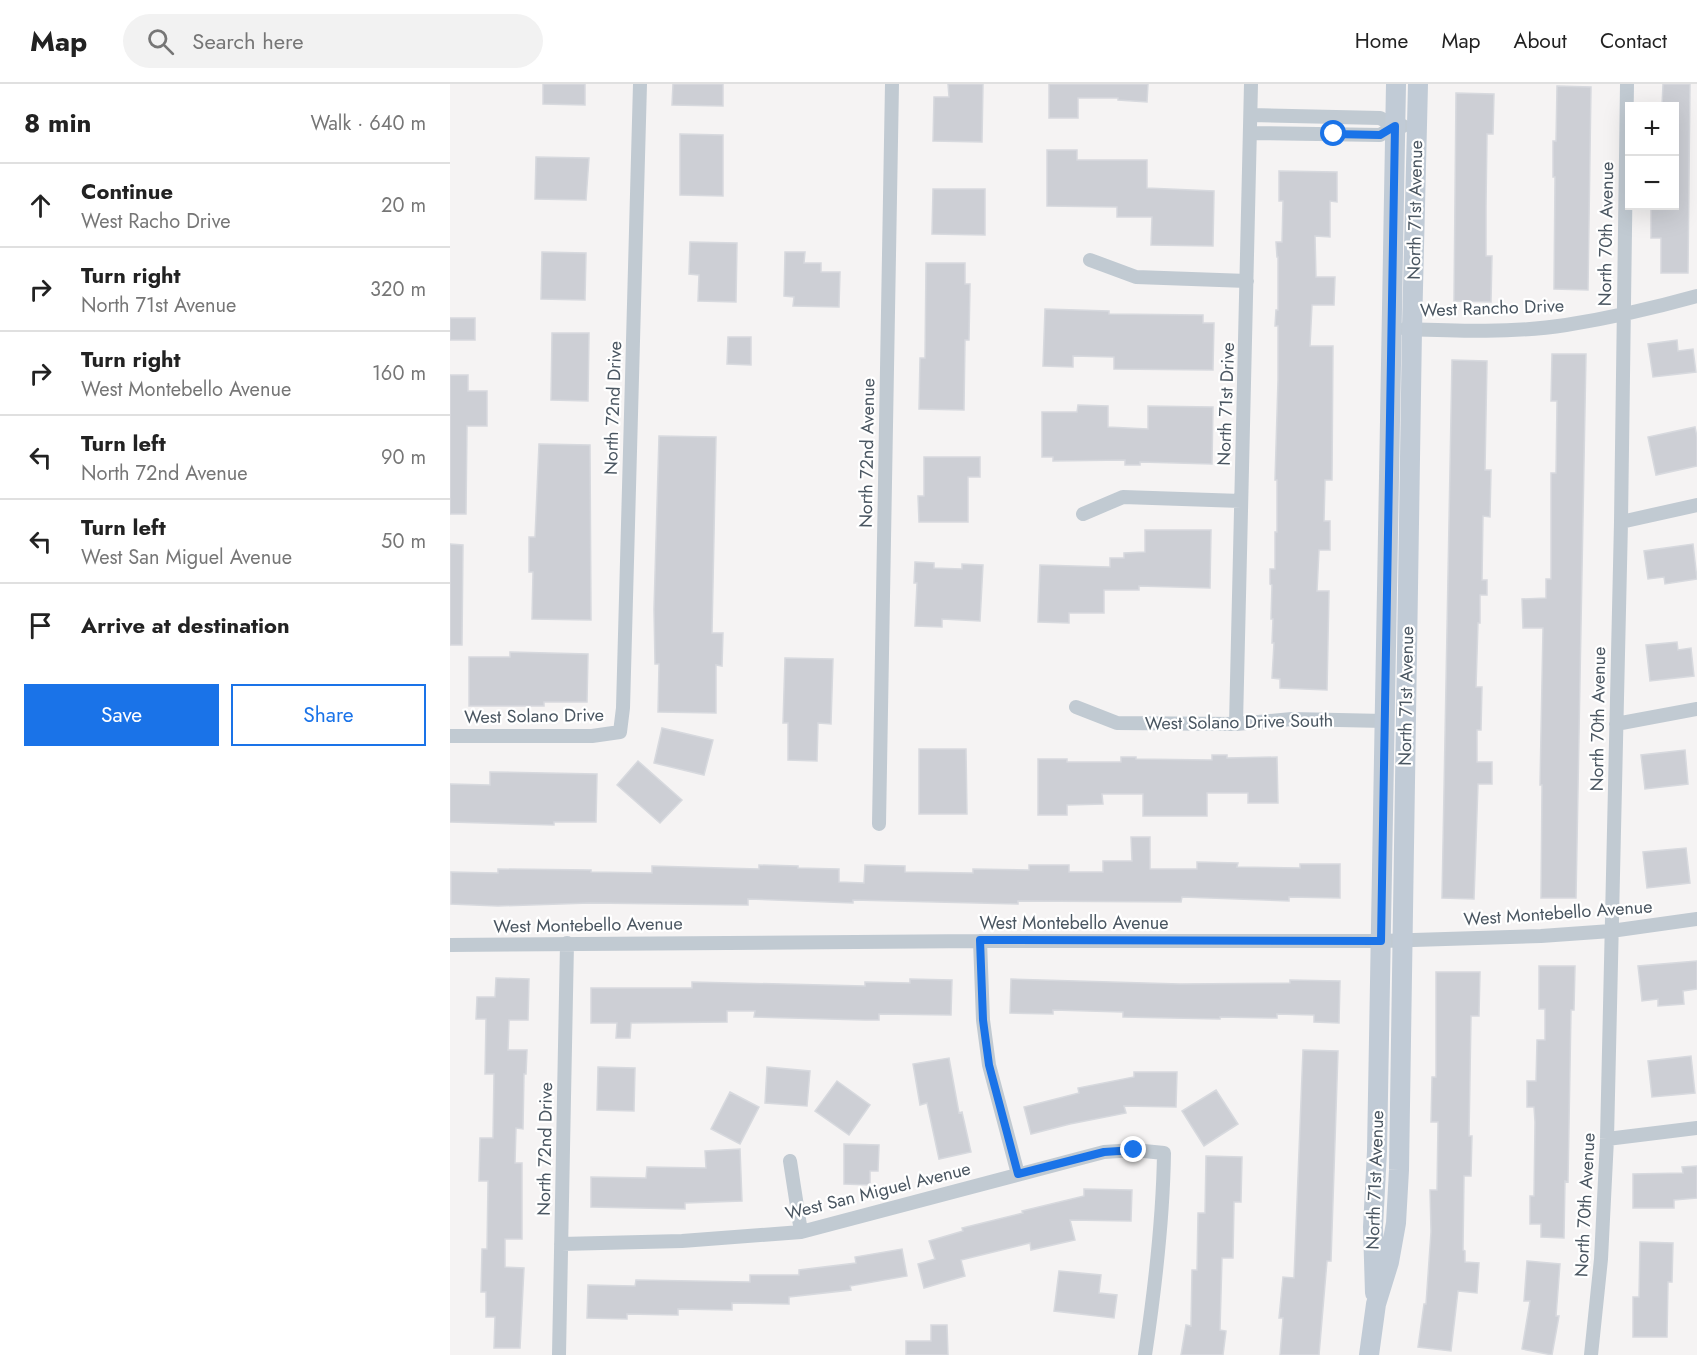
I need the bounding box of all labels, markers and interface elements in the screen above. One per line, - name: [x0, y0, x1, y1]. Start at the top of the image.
- search box: [123, 14, 543, 68]
- text: Map: [30, 21, 87, 62]
- icon: search: [144, 25, 177, 58]
- text: Search here: [192, 25, 304, 57]
- text: Home: [1355, 26, 1408, 56]
- text: Map: [1441, 26, 1481, 56]
- text: About: [1514, 26, 1567, 56]
- text: Contact: [1600, 26, 1667, 56]
- map controls: [1625, 102, 1679, 210]
- button: +: [1625, 102, 1679, 156]
- text: 8 min: [24, 104, 92, 142]
- text: Walk · 640 m: [310, 109, 426, 138]
- route start: [1320, 120, 1346, 146]
- street label: North 71st Avenue: [1401, 140, 1429, 280]
- button: −: [1625, 156, 1679, 210]
- street label: North 70th Avenue: [1592, 161, 1620, 307]
- text: Continue: [81, 175, 173, 207]
- icon: ahead: [24, 189, 57, 222]
- text: 20 m: [381, 191, 426, 220]
- text: West Racho Drive: [81, 207, 231, 236]
- text: Turn right: [81, 259, 181, 291]
- icon: right: [24, 273, 57, 306]
- text: 320 m: [370, 275, 426, 304]
- text: North 71st Avenue: [81, 291, 236, 320]
- street label: West Rancho Drive: [1420, 292, 1564, 324]
- street label: North 72nd Drive: [598, 341, 628, 475]
- street label: North 71st Drive: [1211, 342, 1241, 466]
- text: Turn right: [81, 343, 181, 375]
- icon: right: [24, 357, 57, 390]
- text: 160 m: [372, 359, 426, 388]
- text: West Montebello Avenue: [81, 375, 291, 404]
- street label: North 72nd Avenue: [853, 378, 881, 528]
- text: Turn left: [81, 427, 166, 459]
- icon: left: [24, 441, 57, 474]
- text: 90 m: [381, 443, 426, 472]
- text: North 72nd Avenue: [81, 459, 248, 488]
- text: Turn left: [81, 511, 166, 543]
- icon: left: [24, 525, 57, 558]
- text: 50 m: [381, 527, 426, 556]
- text: West San Miguel Avenue: [81, 543, 292, 572]
- icon: arrive: [24, 609, 57, 642]
- text: Arrive at destination: [81, 609, 290, 641]
- street label: North 71st Avenue: [1392, 626, 1420, 766]
- street label: North 70th Avenue: [1584, 646, 1612, 792]
- button: Save: [24, 684, 219, 746]
- button: Share: [231, 684, 426, 746]
- street label: West Solano Drive: [464, 702, 604, 730]
- street label: West Solano Drive South: [1145, 707, 1333, 737]
- street label: West Montebello Avenue: [1463, 893, 1653, 933]
- street label: West Montebello Avenue: [493, 910, 683, 940]
- street label: West Montebello Avenue: [979, 910, 1169, 936]
- street label: North 72nd Drive: [531, 1082, 559, 1216]
- street label: North 71st Avenue: [1360, 1110, 1390, 1250]
- street label: North 70th Avenue: [1568, 1132, 1602, 1278]
- route end: [1120, 1136, 1146, 1162]
- street label: West San Miguel Avenue: [783, 1155, 973, 1227]

